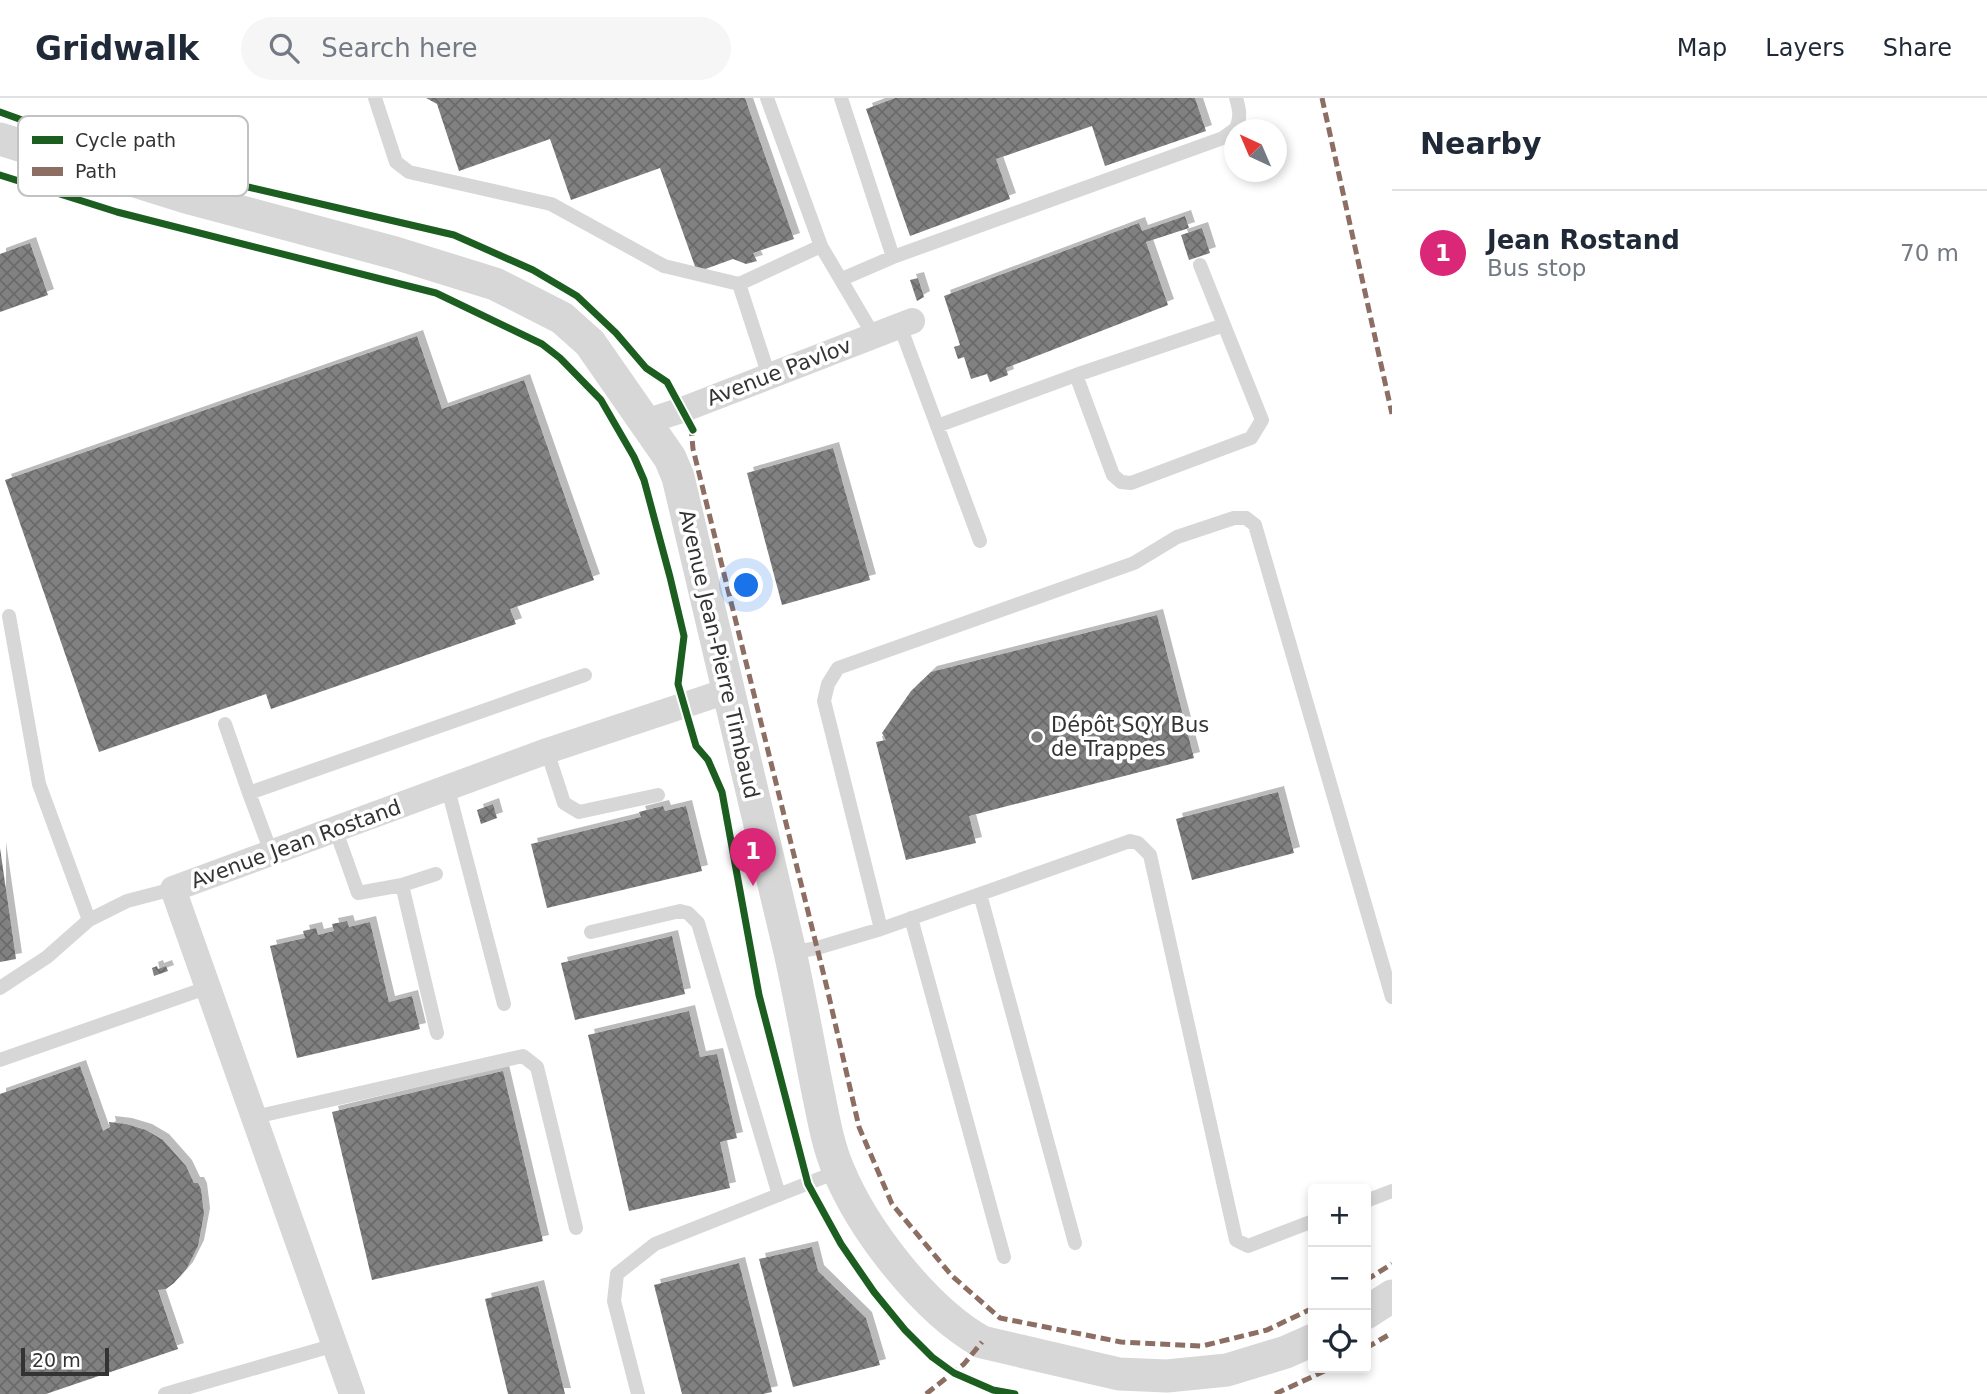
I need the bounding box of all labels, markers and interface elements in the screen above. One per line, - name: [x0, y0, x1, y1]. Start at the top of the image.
- search box: [241, 17, 731, 80]
- text: Gridwalk: [35, 29, 199, 68]
- icon: search: [265, 29, 303, 67]
- text: Search here: [321, 33, 478, 63]
- text: Map: [1677, 34, 1727, 62]
- text: Layers: [1765, 34, 1845, 62]
- text: Share: [1883, 34, 1952, 62]
- legend: [18, 116, 248, 196]
- north arrow: [1224, 119, 1287, 182]
- text: Nearby: [1420, 126, 1542, 161]
- text: Cycle path: [75, 129, 176, 151]
- text: Path: [75, 160, 117, 182]
- text: Jean Rostand: [1487, 225, 1680, 255]
- text: 1: [1435, 240, 1451, 266]
- text: 70 m: [1900, 240, 1959, 266]
- text: Bus stop: [1487, 255, 1586, 281]
- street label: Avenue Pavlov: [703, 333, 855, 411]
- street label: Avenue Jean-Pierre Timbaud: [674, 507, 764, 801]
- your location: [729, 568, 763, 602]
- place label: Dépôt SQY Bus de Trappes: [1051, 713, 1209, 761]
- marker: Dépôt SQY Bus de Trappes: [1029, 729, 1045, 745]
- street label: Avenue Jean Rostand: [188, 795, 404, 893]
- pin: 1: [730, 828, 776, 886]
- map controls: [1308, 1184, 1371, 1373]
- button: +: [1308, 1184, 1371, 1247]
- button: −: [1308, 1247, 1371, 1310]
- button: locate: [1308, 1310, 1371, 1373]
- scale bar: [21, 1345, 108, 1377]
- text: 20 m: [32, 1349, 81, 1371]

